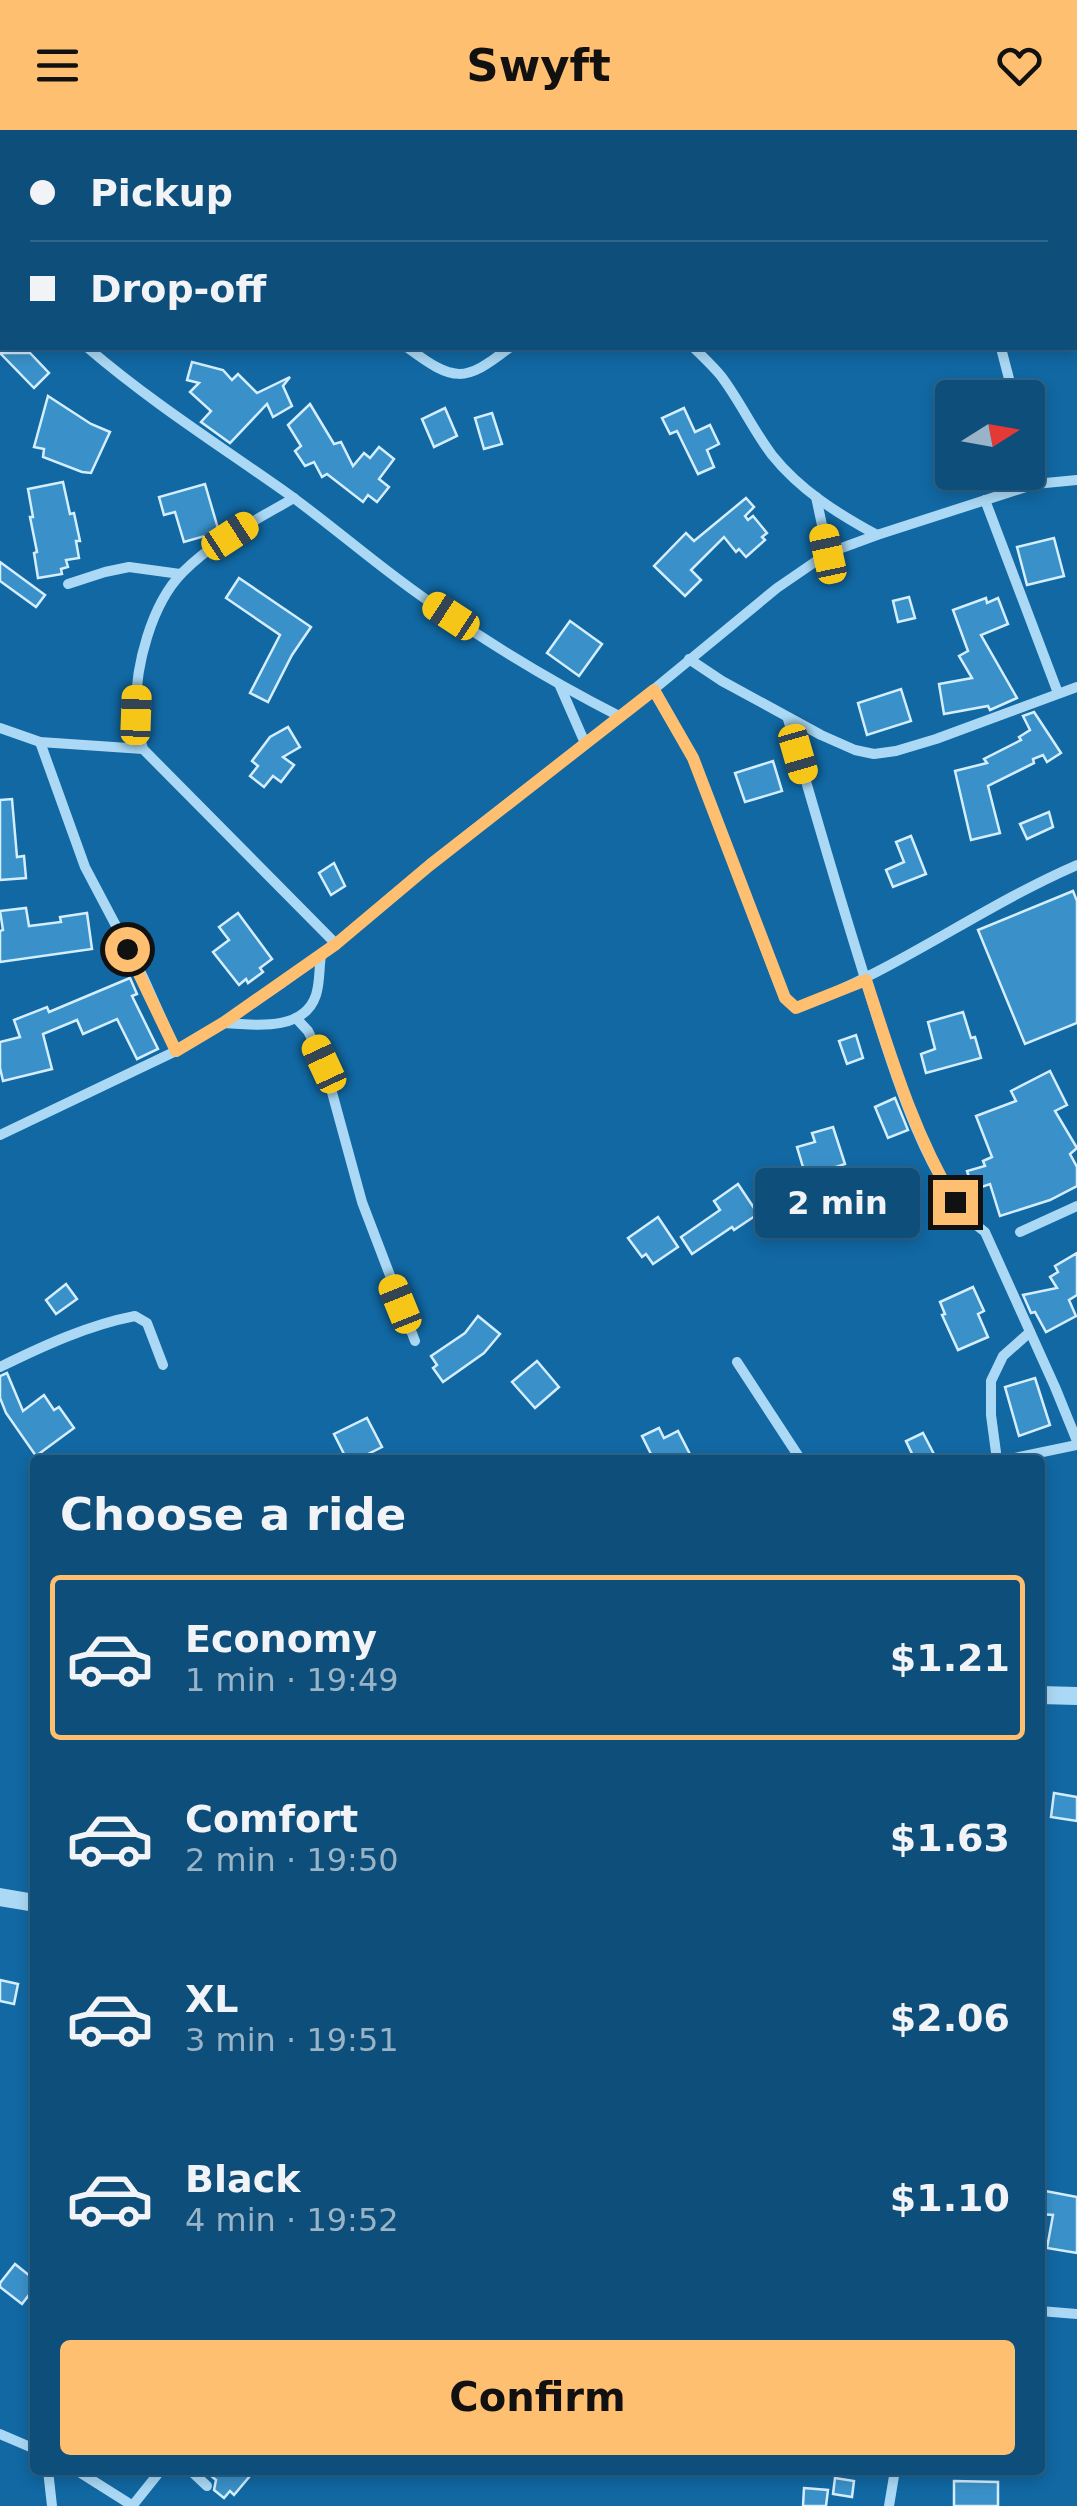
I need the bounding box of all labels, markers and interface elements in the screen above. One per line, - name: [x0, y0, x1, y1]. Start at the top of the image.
- icon: menu: [30, 38, 85, 93]
- icon: heart: [992, 38, 1047, 93]
- text: Swyft: [466, 39, 611, 92]
- text: Pickup: [90, 171, 233, 215]
- text: Drop-off: [90, 267, 266, 311]
- north arrow: [935, 380, 1045, 490]
- map controls: [935, 380, 1045, 490]
- car: [197, 507, 263, 565]
- car: [807, 522, 849, 586]
- car: [418, 587, 484, 645]
- car: [120, 684, 152, 746]
- car: [775, 721, 821, 787]
- route start: [105, 927, 150, 972]
- car: [298, 1030, 350, 1098]
- callout: 2 min: [755, 1167, 920, 1237]
- route end: [933, 1180, 978, 1225]
- text: 2 min: [787, 1184, 888, 1222]
- car: [375, 1271, 425, 1337]
- text: Choose a ride: [60, 1488, 406, 1541]
- icon: car: [65, 1613, 155, 1703]
- text: Economy: [185, 1617, 377, 1661]
- text: $1.21: [890, 1636, 1010, 1680]
- text: 1 min · 19:49: [185, 1661, 399, 1699]
- icon: car: [65, 1793, 155, 1883]
- text: Comfort: [185, 1797, 358, 1841]
- text: $1.63: [890, 1816, 1010, 1860]
- text: 2 min · 19:50: [185, 1841, 399, 1879]
- icon: car: [65, 1973, 155, 2063]
- text: XL: [185, 1977, 239, 2021]
- text: $2.06: [890, 1996, 1010, 2040]
- text: 3 min · 19:51: [185, 2021, 399, 2059]
- icon: car: [65, 2153, 155, 2243]
- text: Black: [185, 2157, 300, 2201]
- text: $1.10: [890, 2176, 1010, 2220]
- text: 4 min · 19:52: [185, 2201, 399, 2239]
- button: Confirm: [60, 2340, 1015, 2455]

